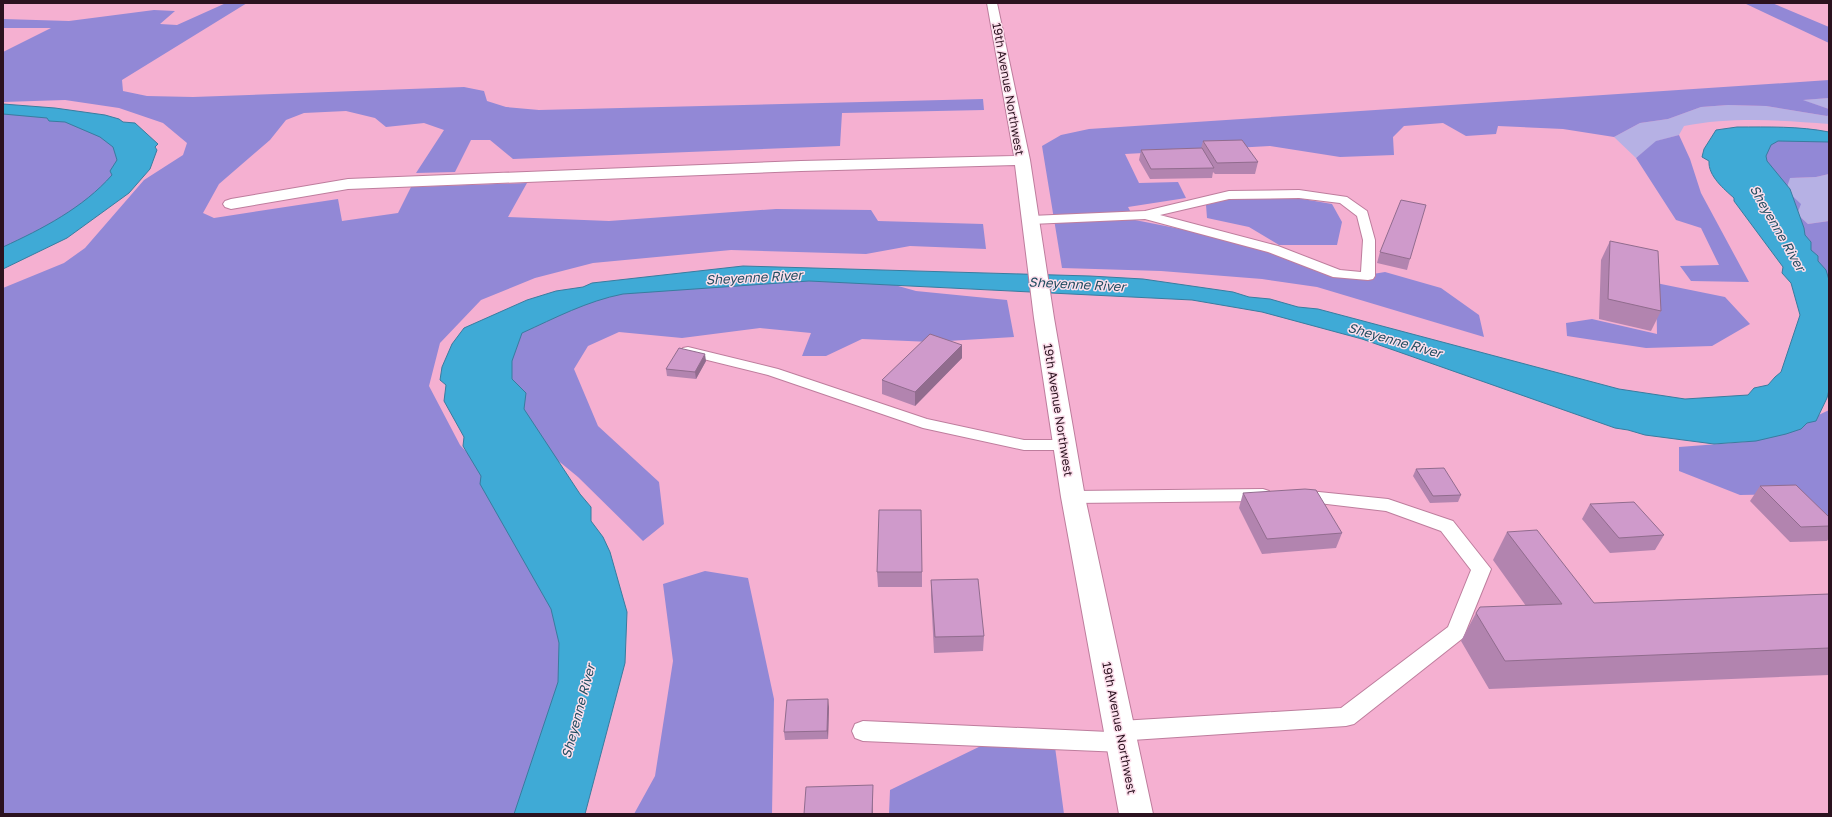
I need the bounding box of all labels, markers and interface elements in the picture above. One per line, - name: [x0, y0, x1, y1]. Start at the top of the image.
- street label: 19th Avenue Northwest: [989, 21, 1028, 157]
- water label: Sheyenne River: [1747, 182, 1810, 276]
- water label: Sheyenne River: [705, 266, 805, 288]
- water label: Sheyenne River: [1028, 273, 1128, 295]
- water label: Sheyenne River: [1346, 319, 1446, 362]
- street label: 19th Avenue Northwest: [1041, 342, 1076, 478]
- water label: Sheyenne River: [558, 660, 599, 760]
- street label: 19th Avenue Northwest: [1099, 660, 1140, 796]

